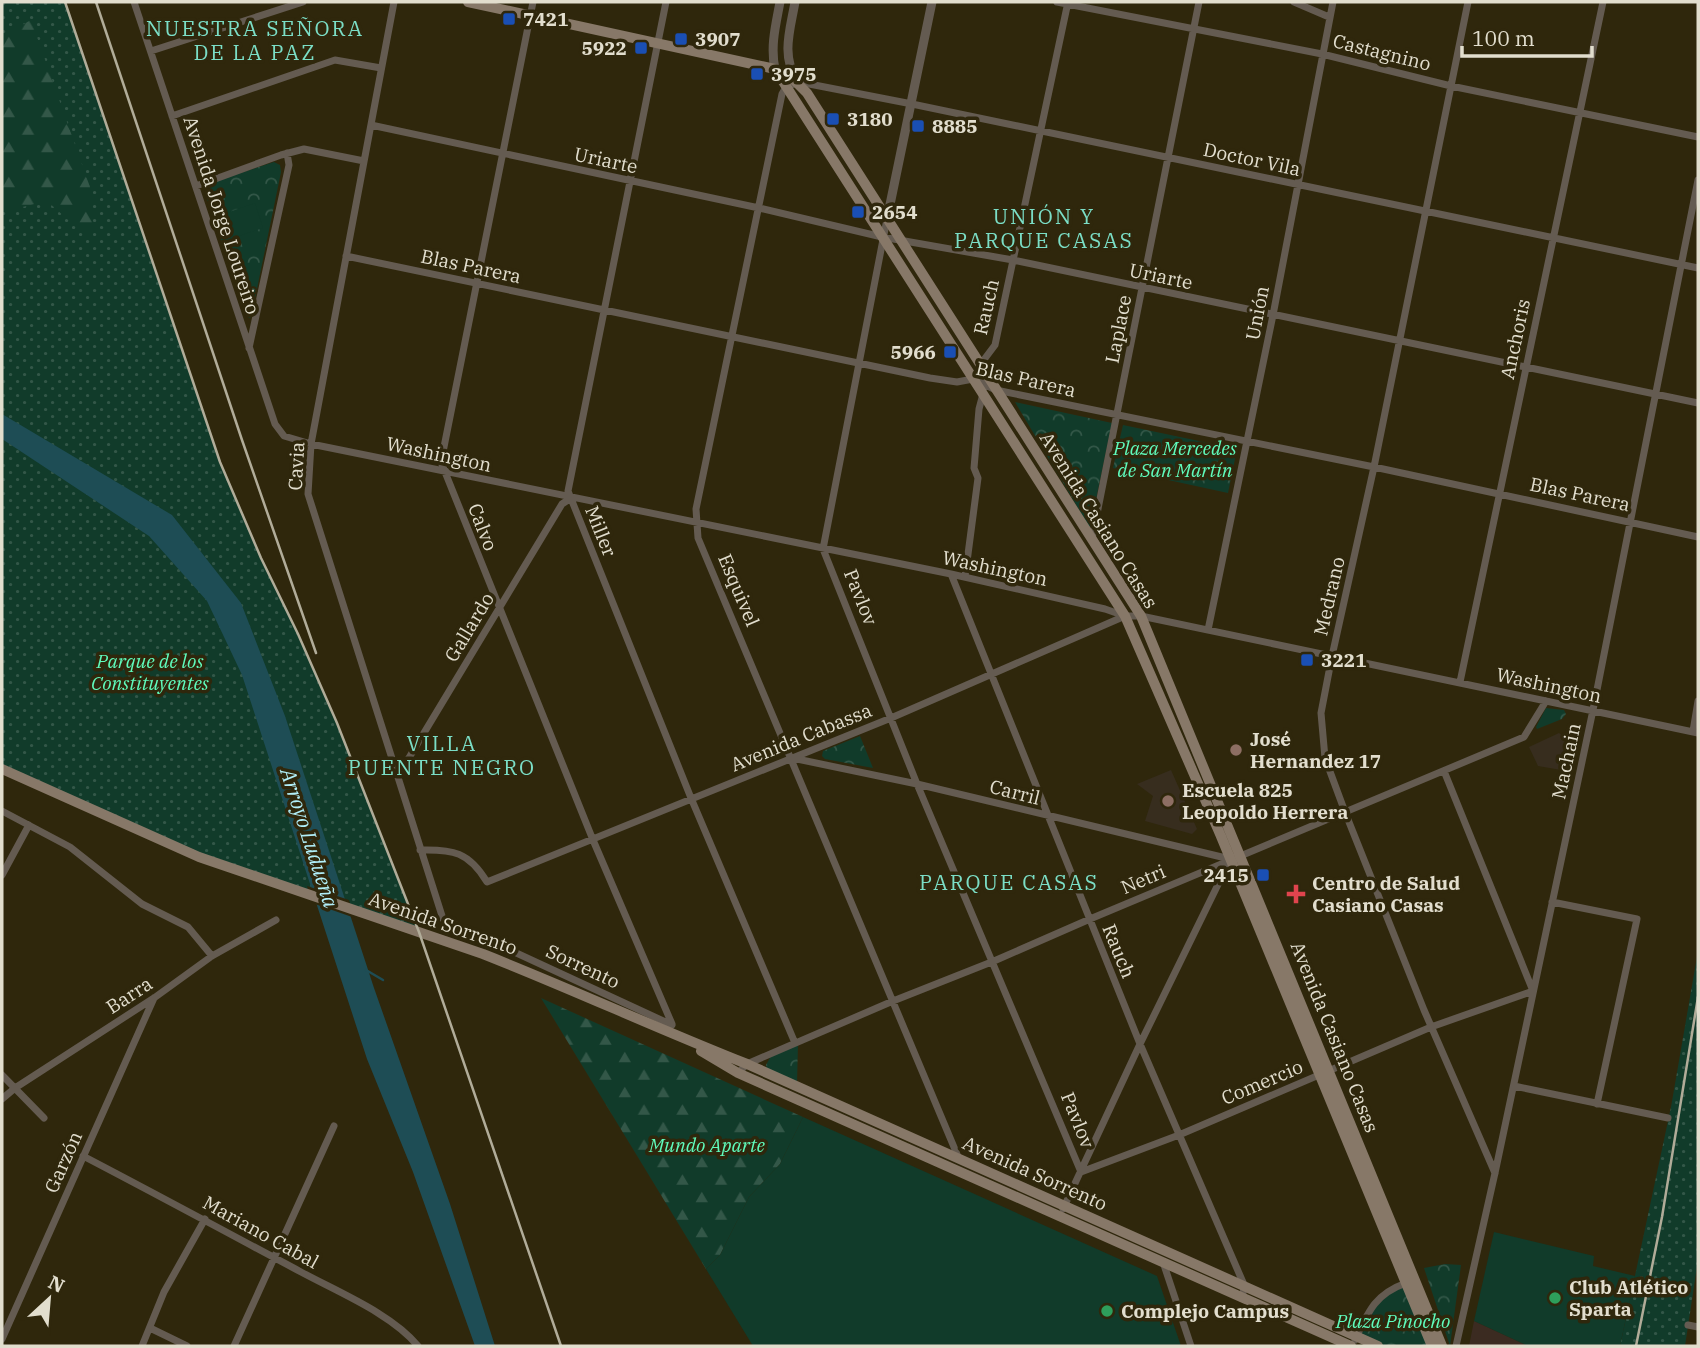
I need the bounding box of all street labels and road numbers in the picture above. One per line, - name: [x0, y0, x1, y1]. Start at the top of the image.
- street label: Castagnino: [1331, 28, 1433, 76]
- street label: Avenida Jorge Loureiro: [179, 113, 265, 317]
- street label: Doctor Vila: [1201, 137, 1303, 181]
- street label: Uriarte: [572, 142, 640, 178]
- street label: Blas Parera: [419, 244, 523, 288]
- street label: Uriarte: [1127, 258, 1195, 294]
- street label: Rauch: [968, 277, 1004, 337]
- street label: Unión: [1240, 284, 1274, 342]
- street label: Laplace: [1100, 293, 1136, 365]
- street label: Anchoris: [1495, 297, 1535, 381]
- street label: Blas Parera: [974, 356, 1078, 402]
- street label: Avenida Casiano Casas: [1035, 427, 1163, 613]
- street label: Washington: [384, 431, 494, 477]
- street label: Cavia: [283, 441, 309, 491]
- street label: Blas Parera: [1528, 472, 1632, 516]
- street label: Calvo: [463, 500, 503, 554]
- street label: Miller: [580, 502, 622, 560]
- street label: Washington: [940, 545, 1050, 591]
- street label: Esquivel: [713, 550, 765, 630]
- street label: Medrano: [1308, 554, 1350, 638]
- street label: Pavlov: [839, 566, 883, 629]
- street label: Gallardo: [439, 588, 499, 666]
- street label: Washington: [1494, 662, 1604, 708]
- street label: Avenida Cabassa: [727, 698, 875, 776]
- street label: Machain: [1546, 721, 1586, 801]
- street label: Carril: [987, 774, 1043, 810]
- street label: Netri: [1117, 859, 1169, 899]
- street label: Avenida Sorrento: [366, 886, 520, 960]
- street label: Rauch: [1097, 920, 1141, 982]
- street label: Avenida Casiano Casas: [1286, 938, 1384, 1136]
- street label: Sorrento: [542, 939, 624, 993]
- street label: Barra: [101, 971, 157, 1019]
- street label: Comercio: [1218, 1054, 1306, 1110]
- street label: Pavlov: [1056, 1089, 1100, 1152]
- street label: Garzón: [39, 1127, 87, 1197]
- street label: Avenida Sorrento: [959, 1130, 1111, 1216]
- street label: Mariano Cabal: [199, 1190, 323, 1274]

